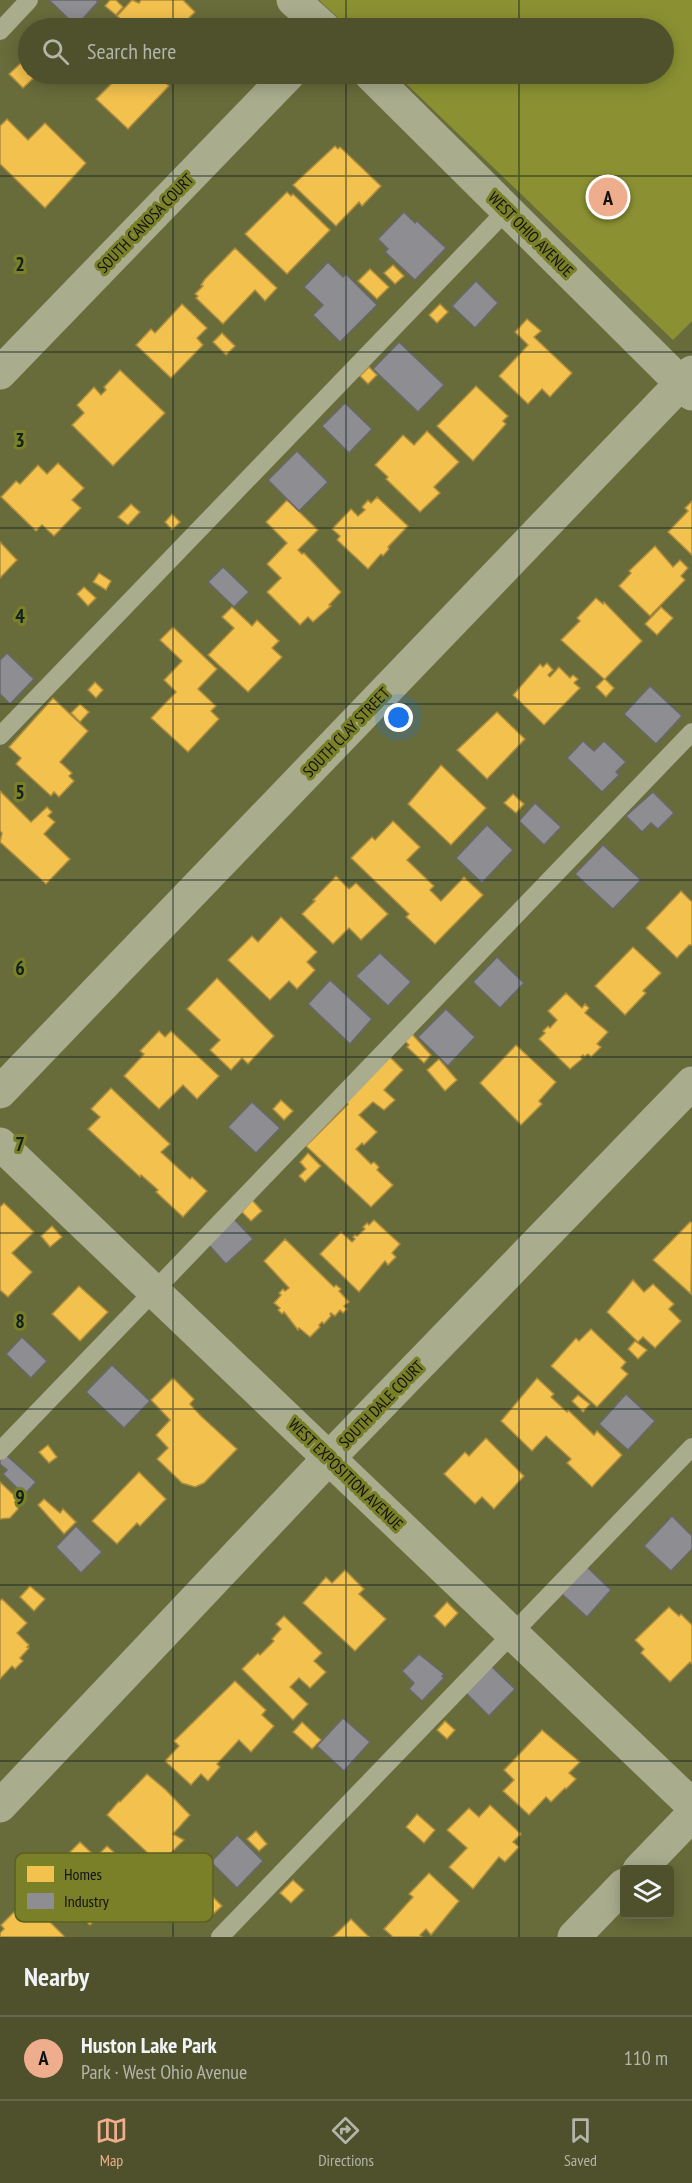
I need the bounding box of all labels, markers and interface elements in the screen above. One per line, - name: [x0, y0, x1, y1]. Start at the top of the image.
- search box: [18, 18, 674, 84]
- icon: search: [39, 35, 72, 68]
- text: Search here: [87, 37, 176, 65]
- street label: SOUTH CANOSA COURT: [93, 169, 197, 277]
- pin: A: [588, 174, 628, 220]
- street label: WEST OHIO AVENUE: [484, 187, 578, 281]
- text: 2: [15, 251, 25, 277]
- text: 3: [15, 427, 25, 453]
- text: 4: [15, 603, 25, 629]
- street label: SOUTH CLAY STREET: [298, 683, 394, 781]
- your location: [384, 703, 413, 732]
- text: 5: [15, 779, 25, 805]
- text: 6: [15, 955, 25, 981]
- text: 7: [15, 1131, 25, 1157]
- text: 8: [15, 1308, 25, 1334]
- street label: SOUTH DALE COURT: [334, 1356, 428, 1452]
- street label: WEST EXPOSITION AVENUE: [284, 1414, 408, 1534]
- text: 9: [15, 1484, 25, 1510]
- legend: [15, 1853, 213, 1922]
- text: Homes: [64, 1864, 102, 1884]
- map controls: [620, 1865, 674, 1919]
- button: layers: [620, 1865, 674, 1919]
- text: Industry: [64, 1891, 109, 1911]
- text: Nearby: [24, 1960, 89, 1993]
- text: Huston Lake Park: [81, 2031, 217, 2059]
- text: A: [38, 2045, 49, 2071]
- text: 110 m: [624, 2045, 668, 2071]
- text: Park · West Ohio Avenue: [81, 2059, 247, 2085]
- tab: Map: [95, 2114, 128, 2170]
- tab: Directions: [318, 2114, 374, 2170]
- tab: Saved: [564, 2114, 597, 2170]

